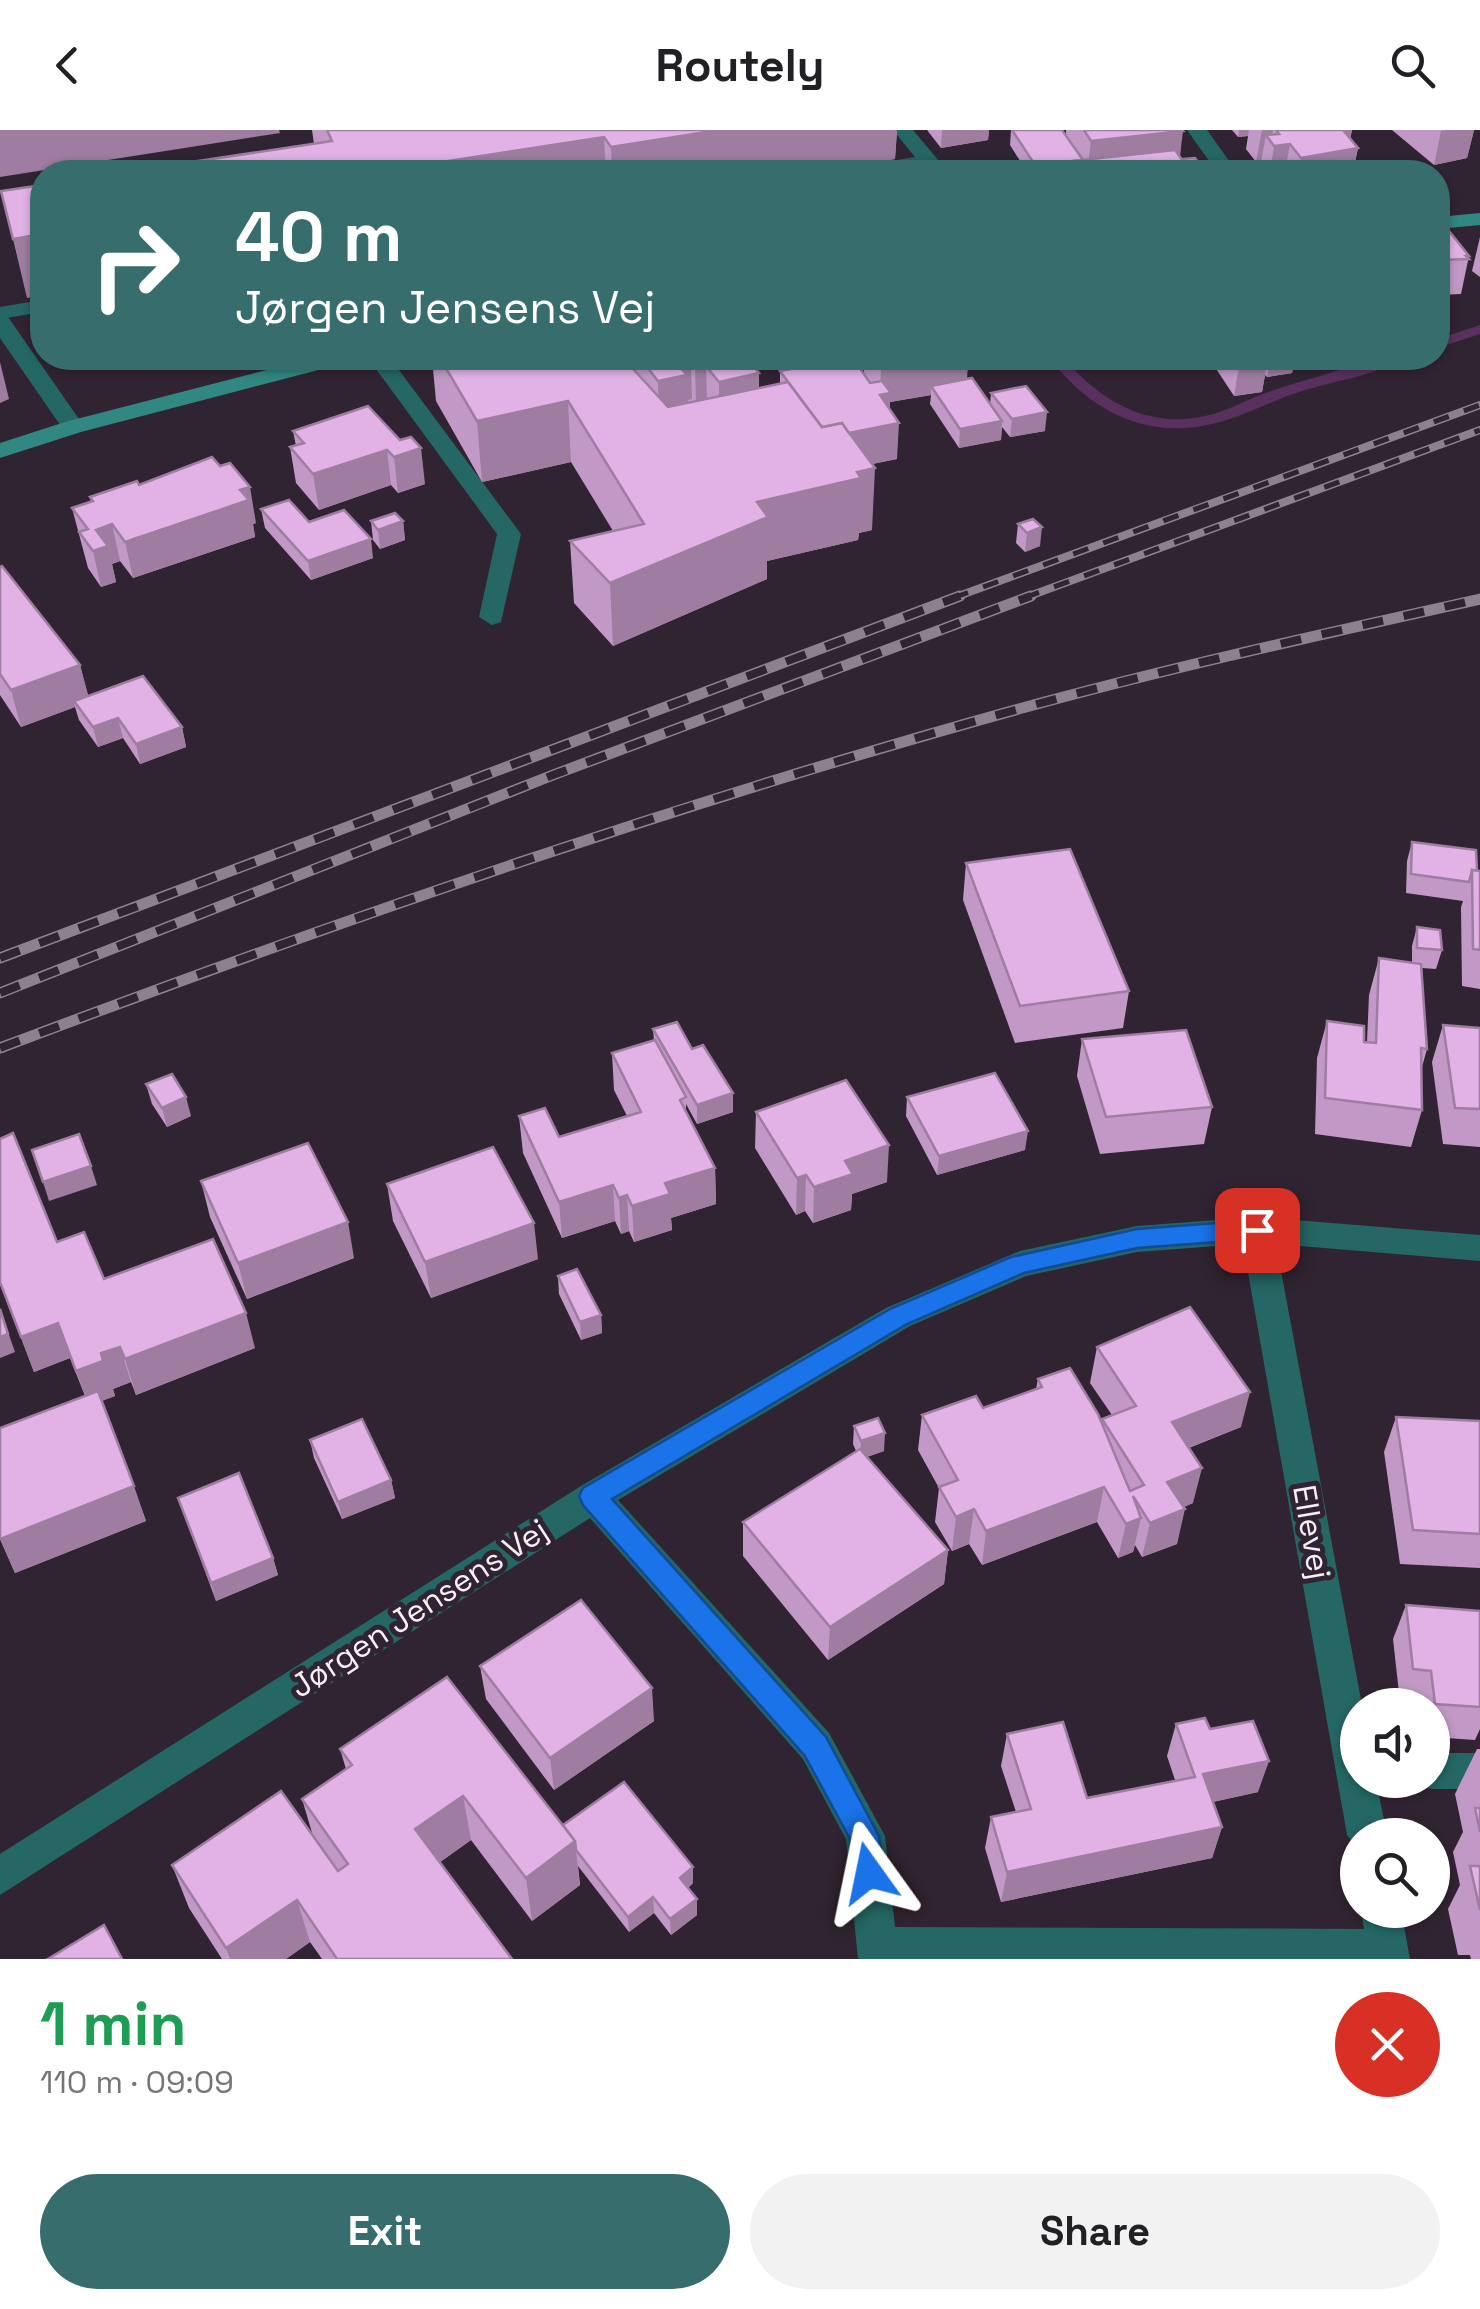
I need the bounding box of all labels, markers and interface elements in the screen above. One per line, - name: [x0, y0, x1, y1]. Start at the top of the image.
- text: Routely: [655, 37, 825, 94]
- icon: back: [40, 38, 95, 93]
- icon: search: [1385, 38, 1440, 93]
- text: 40 m: [235, 192, 402, 281]
- icon: right: [70, 200, 200, 330]
- text: Jørgen Jensens Vej: [235, 279, 656, 336]
- pin: [1215, 1188, 1300, 1273]
- icon: arrive: [1230, 1203, 1285, 1258]
- street label: Ellevej: [1284, 1482, 1340, 1582]
- street label: Jørgen Jensens Vej: [283, 1510, 555, 1706]
- map controls: [1340, 1688, 1450, 1928]
- button: sound: [1340, 1688, 1450, 1798]
- button: search: [1340, 1818, 1450, 1928]
- position arrow: [817, 1821, 921, 1925]
- text: 1 min: [40, 1986, 187, 2063]
- button: close: [1335, 1992, 1440, 2097]
- text: 110 m · 09:09: [40, 2062, 234, 2102]
- button: Exit: [40, 2174, 730, 2289]
- button: Share: [750, 2174, 1440, 2289]

